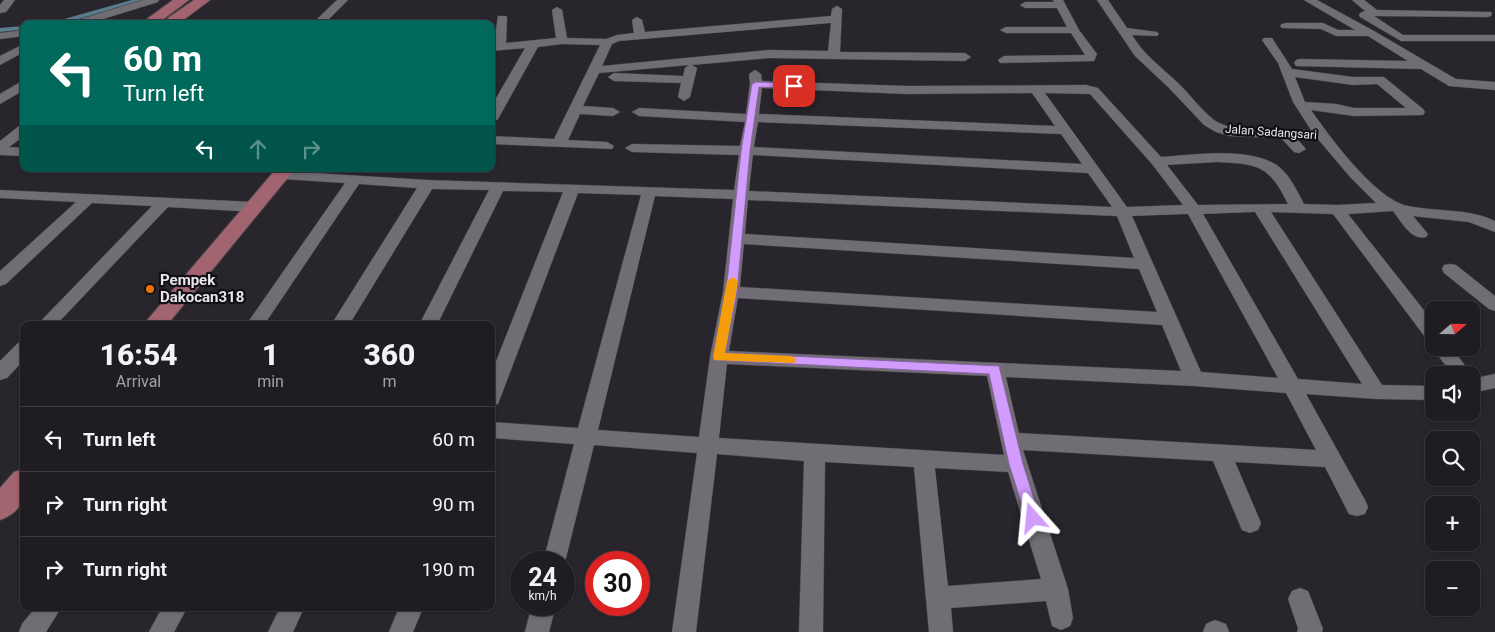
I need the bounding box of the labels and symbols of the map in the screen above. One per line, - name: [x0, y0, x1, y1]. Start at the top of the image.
- pin: [773, 65, 815, 107]
- street label: Jalan Sadangsari: [1225, 122, 1318, 142]
- place label: Pempek Dakocan318: [160, 271, 244, 306]
- marker: Pempek Dakocan318: [144, 283, 156, 295]
- north arrow: [1425, 301, 1480, 356]
- position arrow: [1006, 491, 1058, 543]
- speed limit sign: 30: [585, 551, 650, 616]

